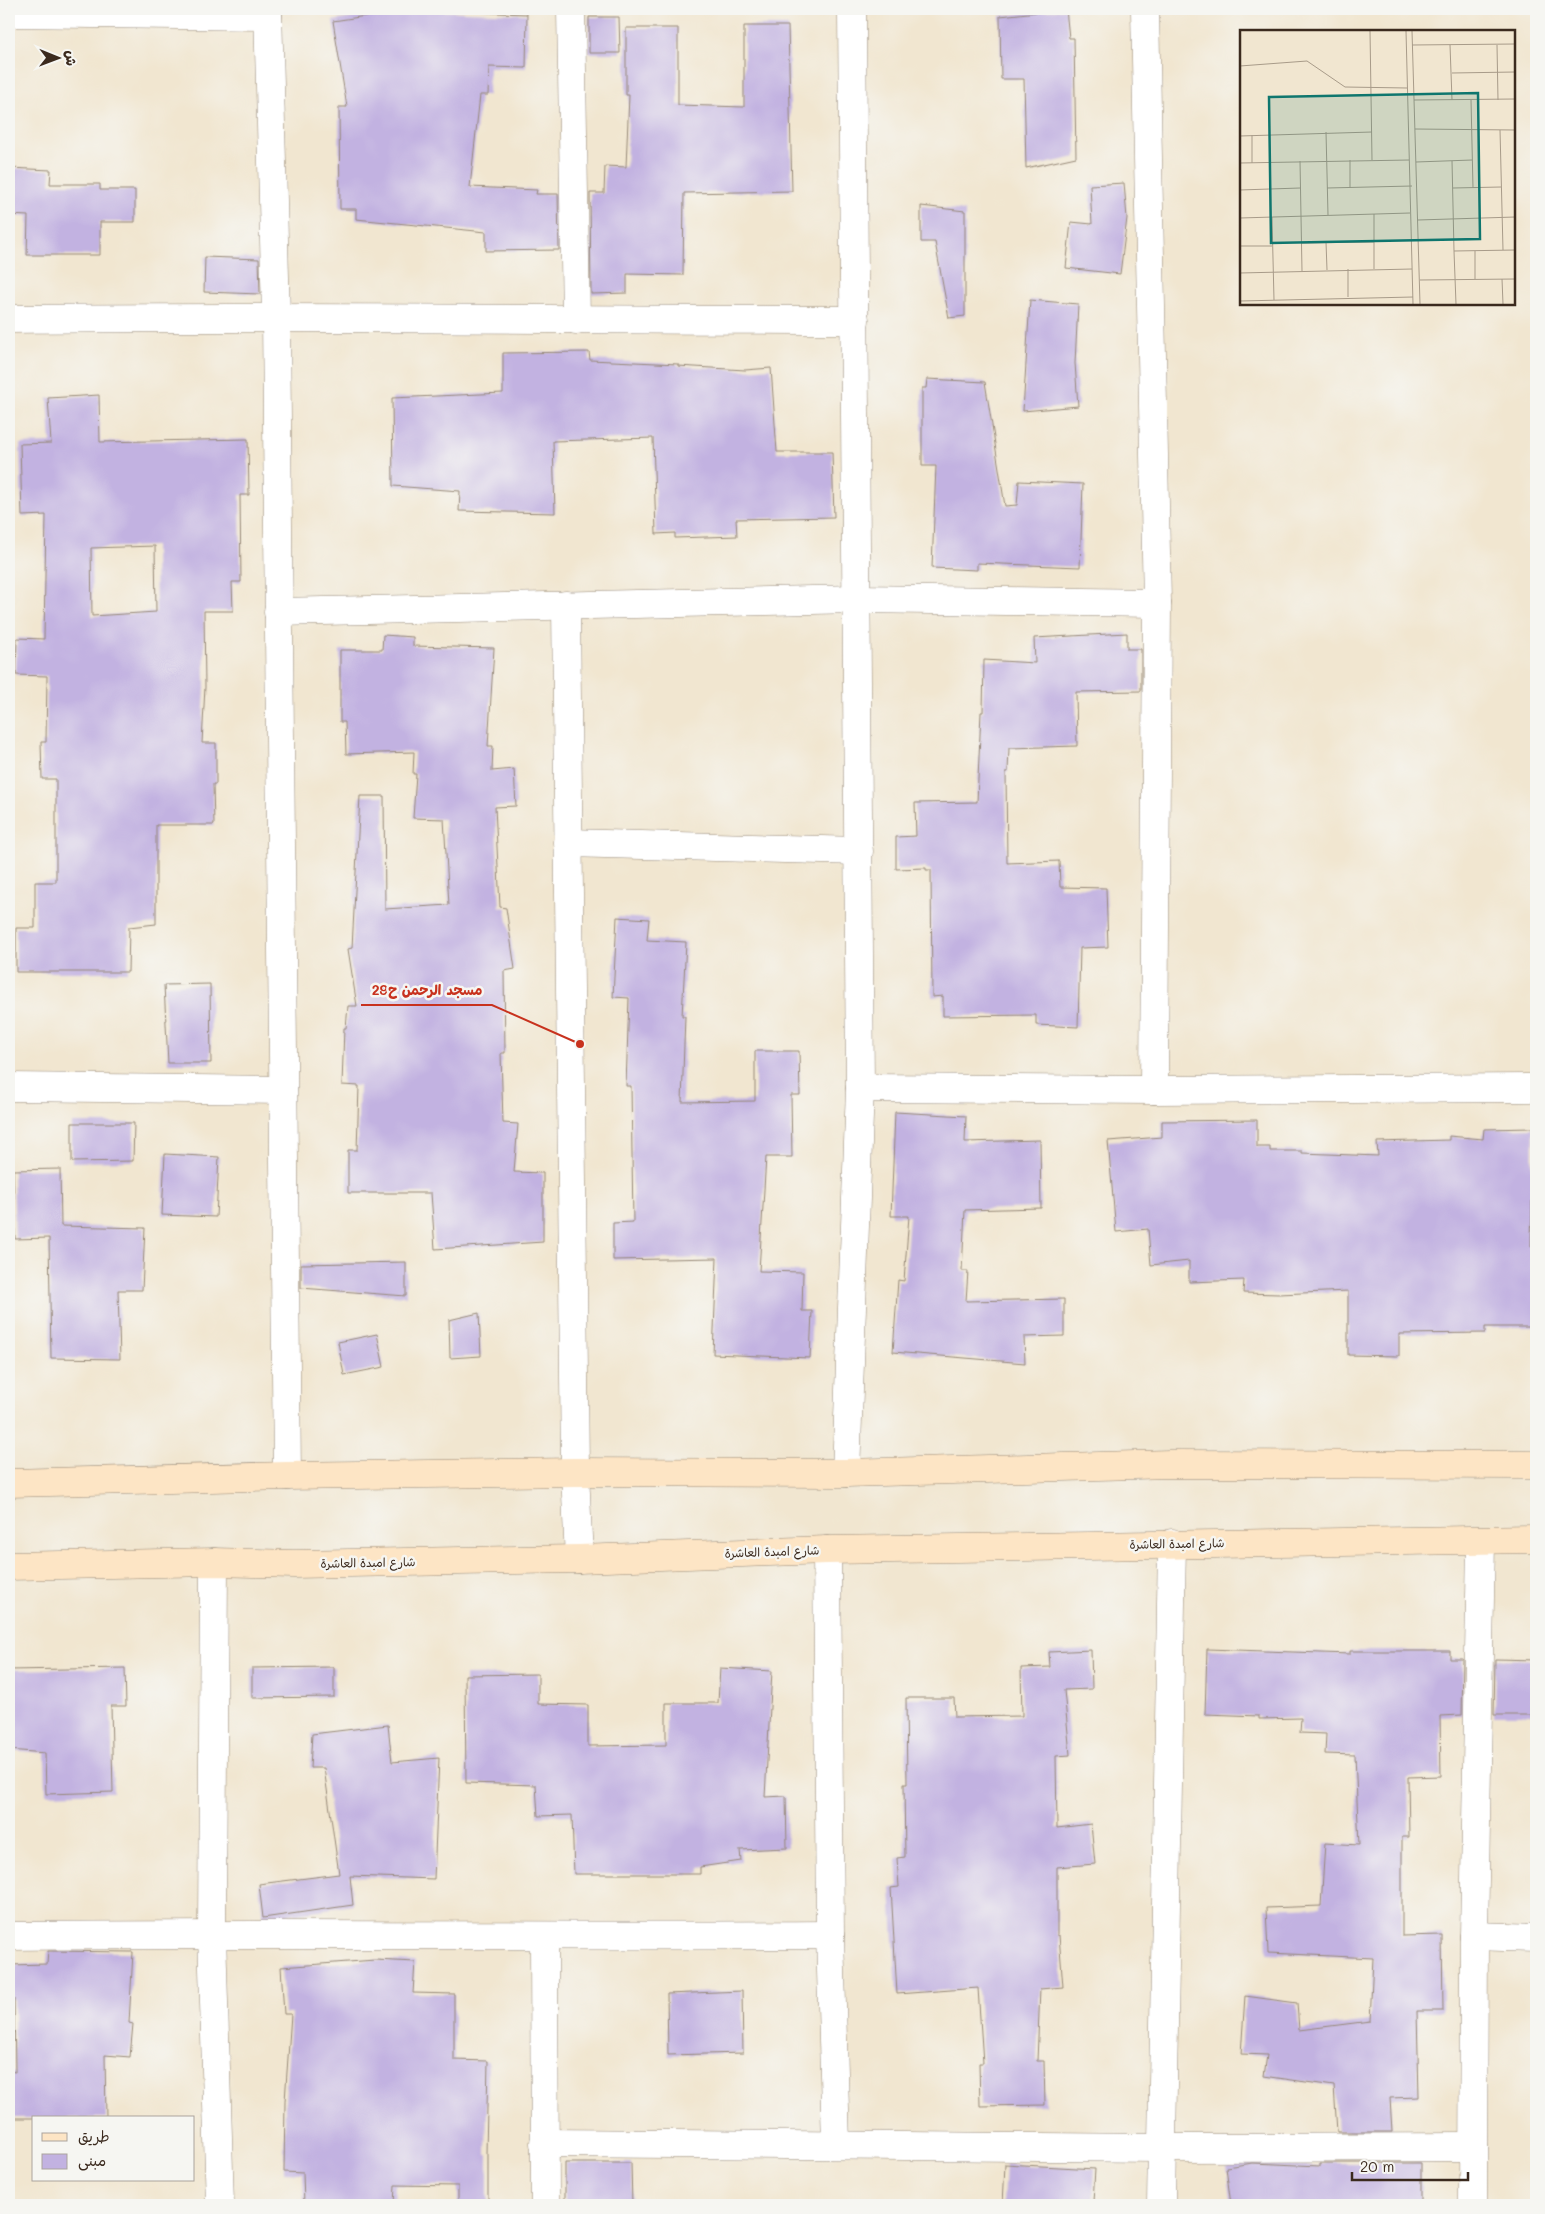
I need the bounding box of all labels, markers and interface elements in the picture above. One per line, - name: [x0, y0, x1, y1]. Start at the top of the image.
- inset map: [1240, 30, 1515, 305]
- north arrow: [32, 32, 82, 82]
- text: ش: [62, 50, 81, 66]
- callout: مسجد الرحمن ح29: [361, 976, 492, 1005]
- text: مسجد الرحمن ح29: [372, 980, 482, 999]
- street label: شارع امبدة العاشرة: [1129, 1534, 1225, 1554]
- street label: شارع امبدة العاشرة: [724, 1541, 820, 1563]
- street label: شارع امبدة العاشرة: [320, 1553, 416, 1573]
- legend: [32, 2116, 195, 2182]
- text: طريق: [78, 2126, 110, 2146]
- scale bar: [1352, 2149, 1469, 2181]
- text: مبنى: [78, 2150, 106, 2171]
- text: 20 m: [1360, 2156, 1394, 2176]

